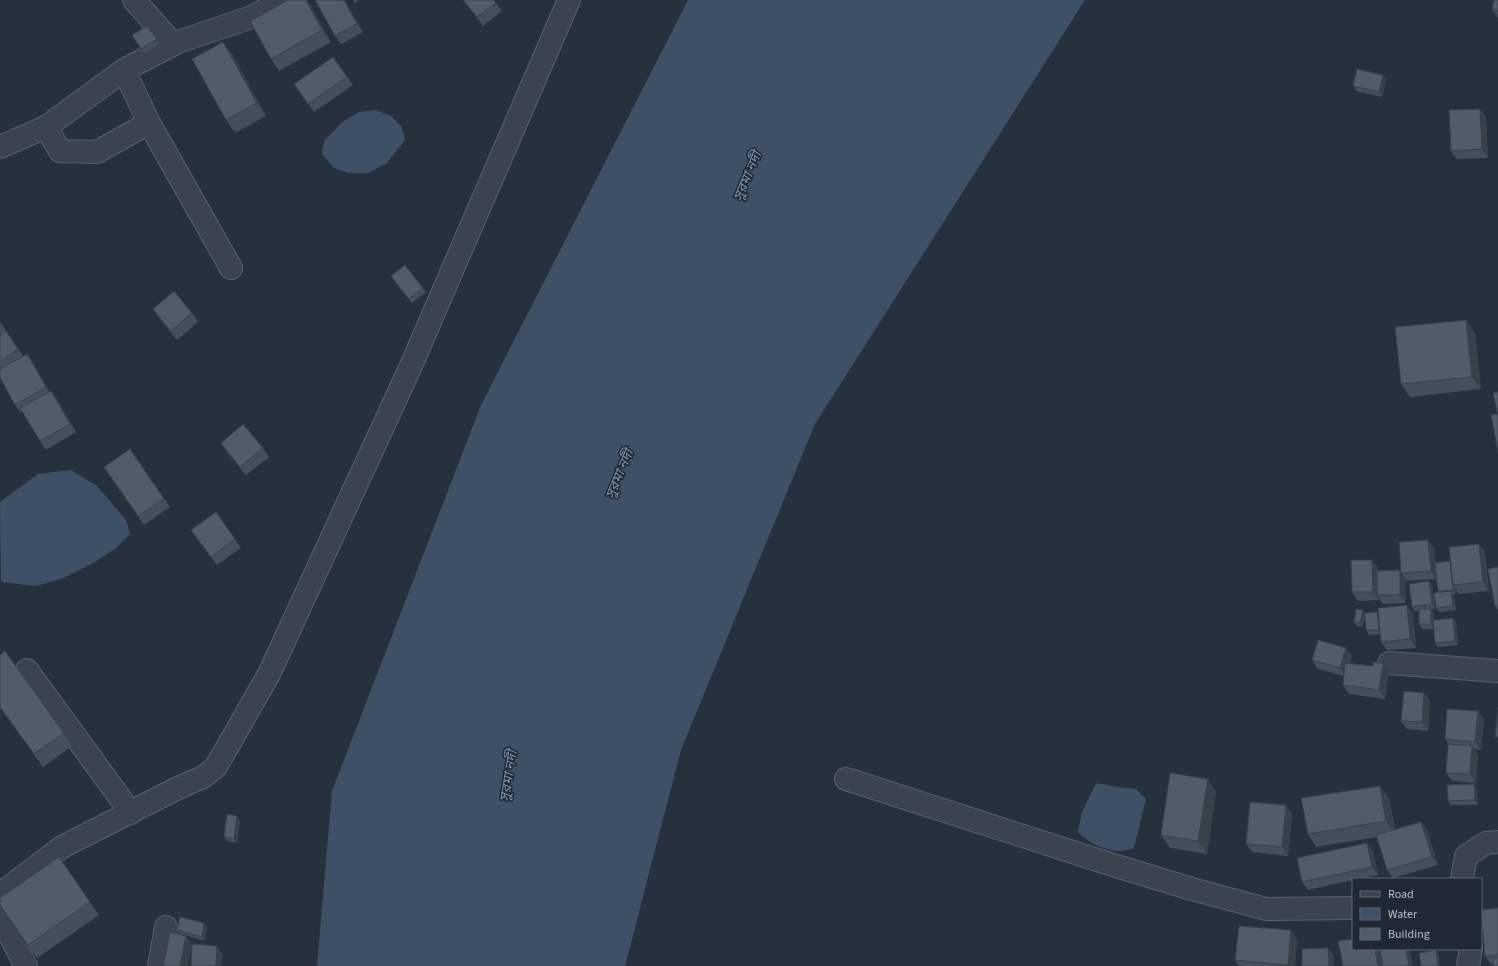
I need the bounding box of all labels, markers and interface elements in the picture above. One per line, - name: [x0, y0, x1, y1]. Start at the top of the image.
- water label: সুরমা নদী: [729, 146, 769, 204]
- water label: সুরমা নদী: [601, 444, 641, 502]
- water label: সুরমা নদী: [495, 746, 523, 803]
- legend: [1352, 878, 1482, 950]
- text: Road: [1388, 886, 1414, 903]
- text: Water: [1388, 906, 1418, 923]
- text: Building: [1388, 926, 1430, 943]

